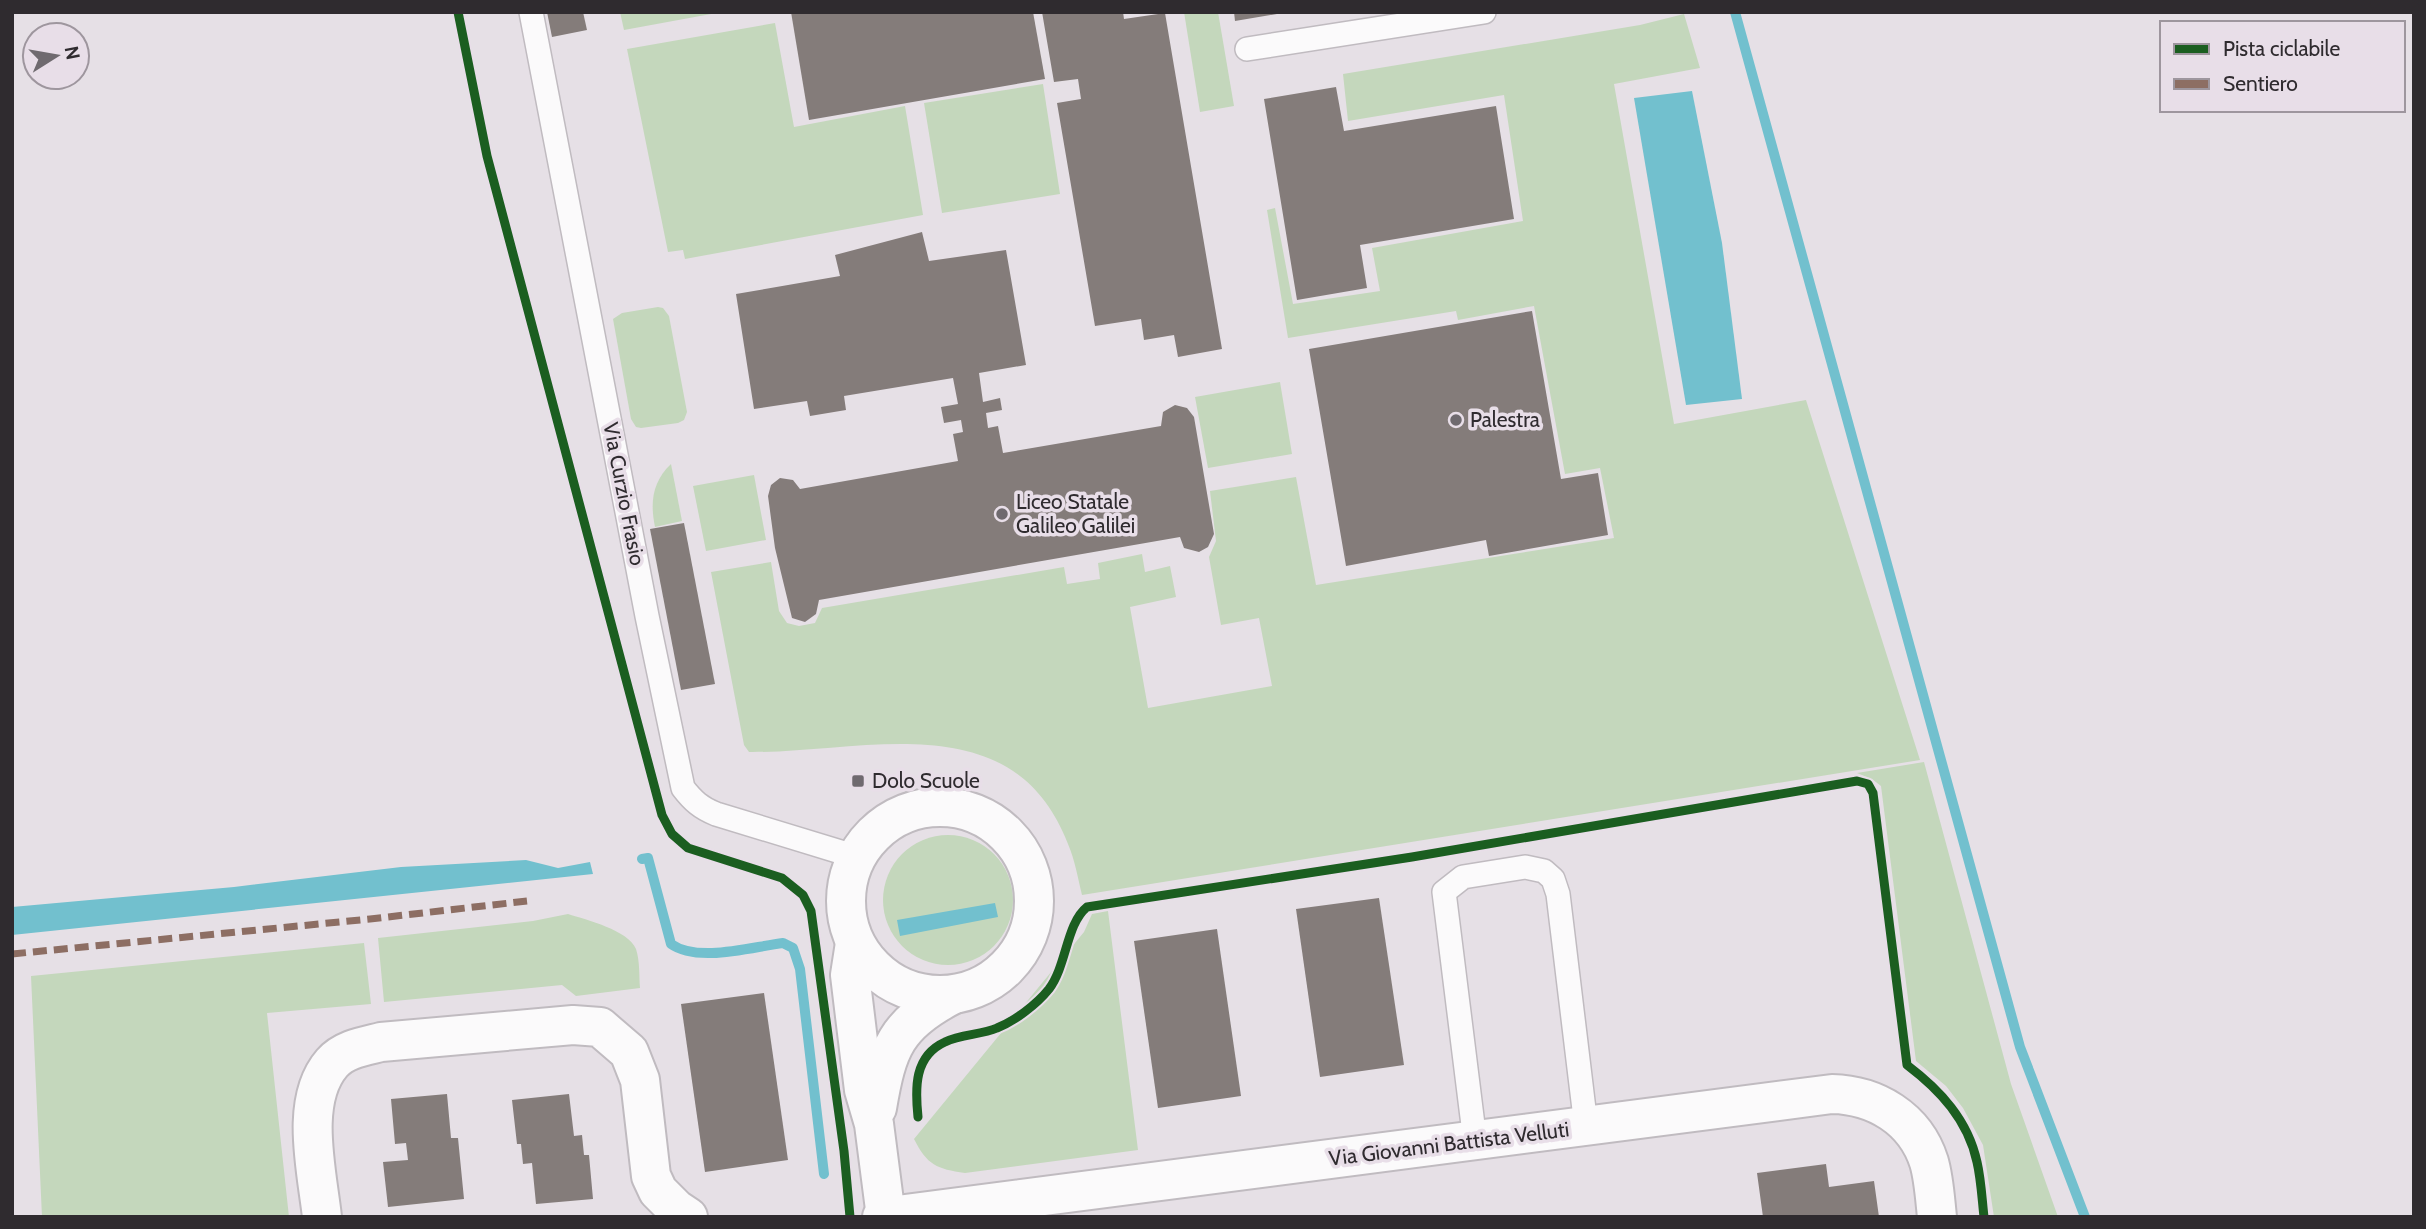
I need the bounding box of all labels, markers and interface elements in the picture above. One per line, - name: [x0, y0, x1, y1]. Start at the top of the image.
- north arrow: [21, 21, 91, 91]
- legend: [2160, 21, 2405, 112]
- text: Pista ciclabile: [2223, 36, 2340, 61]
- text: N: [60, 44, 85, 62]
- text: Sentiero: [2223, 71, 2298, 96]
- place label: Palestra: [1470, 407, 1540, 432]
- marker: Palestra: [1448, 412, 1464, 428]
- street label: Via Curzio Frasio: [598, 420, 651, 568]
- place label: Liceo Statale Galileo Galilei: [1016, 489, 1135, 538]
- marker: Liceo Statale Galileo Galilei: [994, 506, 1010, 522]
- place label: Dolo Scuole: [872, 768, 980, 793]
- marker: Dolo Scuole: [850, 773, 866, 789]
- street label: Via Giovanni Battista Velluti: [1327, 1116, 1571, 1171]

